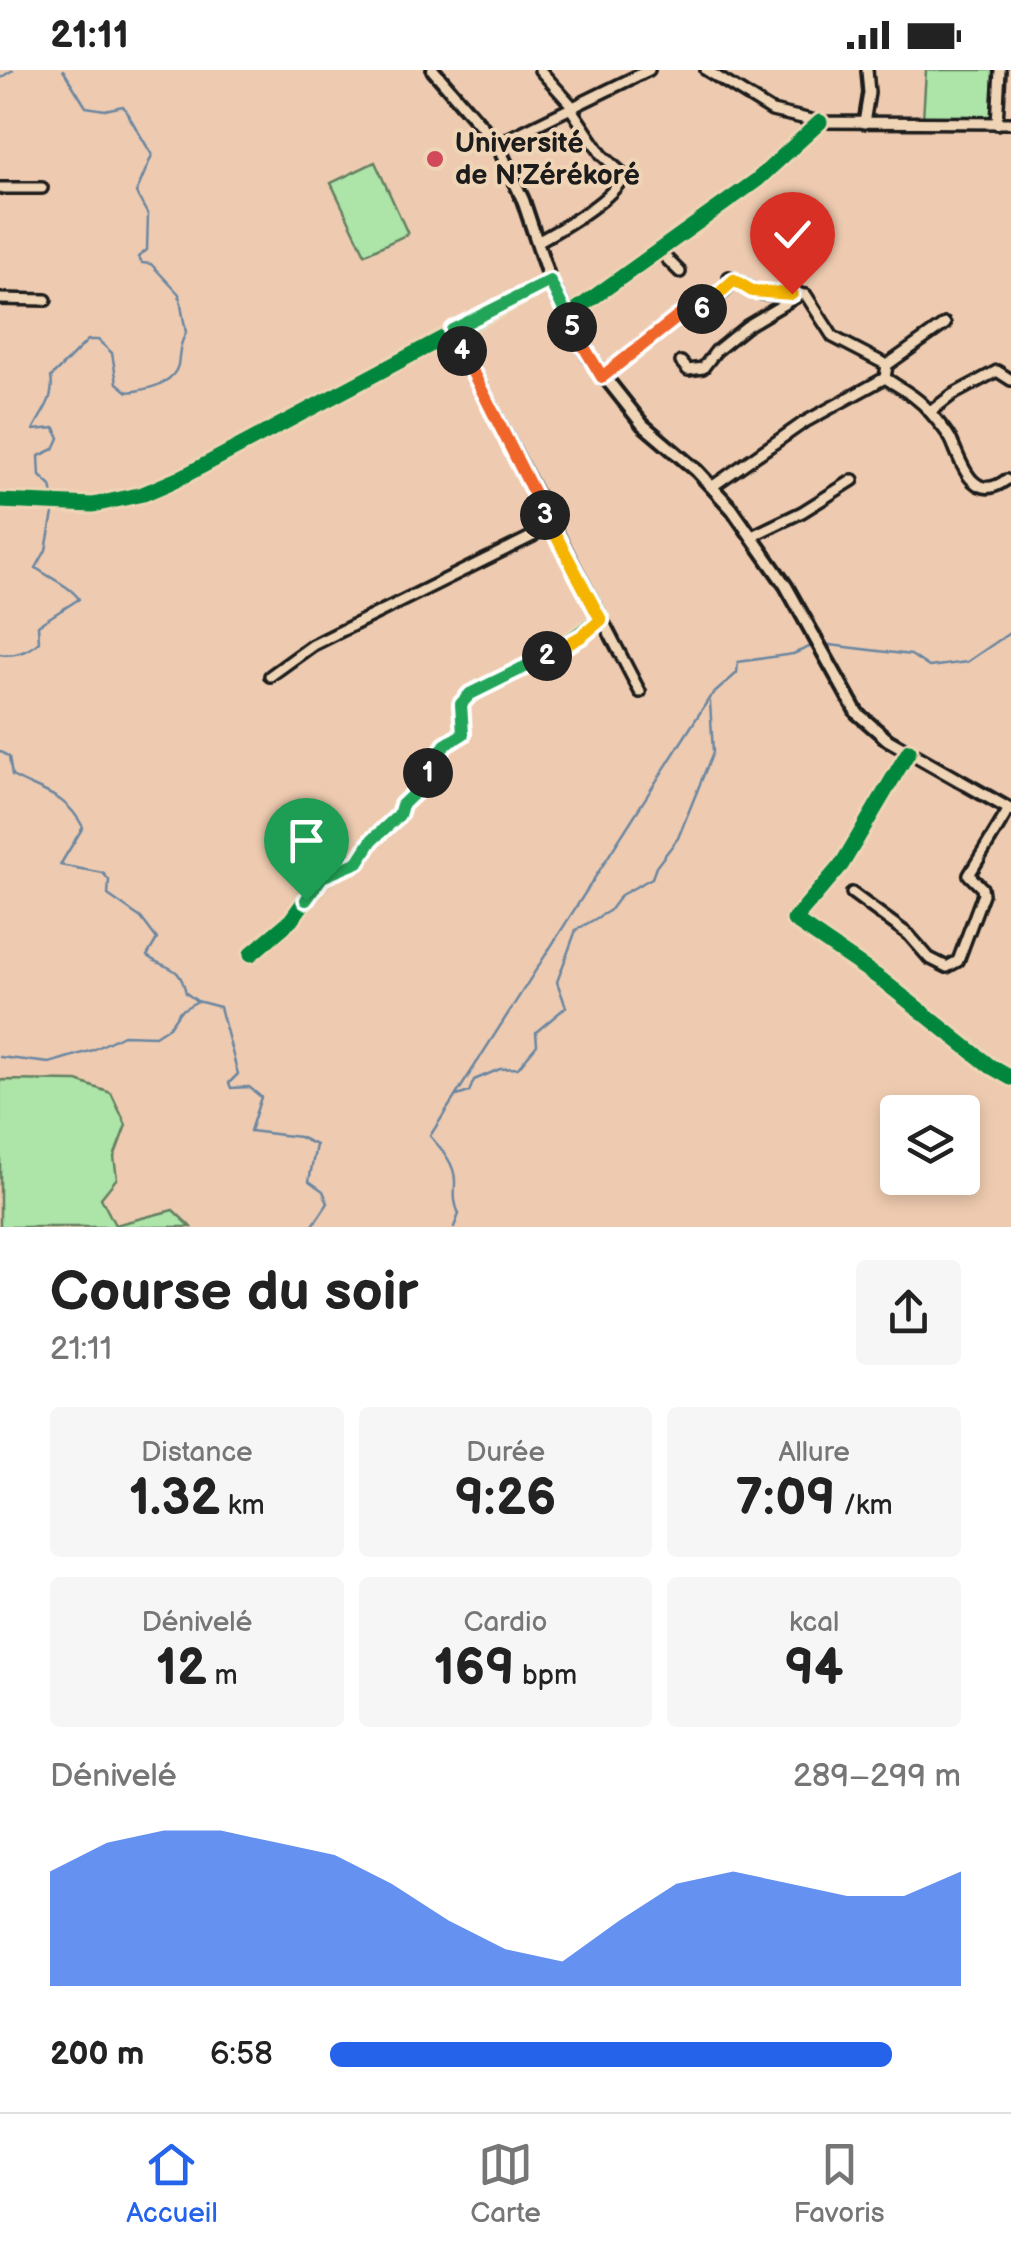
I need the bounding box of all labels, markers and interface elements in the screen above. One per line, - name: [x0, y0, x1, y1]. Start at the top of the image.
- text: 21:11: [50, 13, 129, 58]
- place label: Université de N'Zérékoré: [455, 127, 640, 192]
- marker: Université de N'Zérékoré: [424, 148, 446, 170]
- pin: [750, 192, 835, 295]
- icon: check: [765, 207, 820, 262]
- pin: 6: [677, 284, 727, 334]
- text: 6: [694, 292, 710, 325]
- pin: 5: [547, 302, 597, 352]
- text: 5: [564, 310, 580, 343]
- pin: 4: [437, 326, 487, 376]
- text: 4: [454, 334, 470, 367]
- pin: 3: [520, 490, 570, 540]
- text: 3: [537, 498, 553, 531]
- pin: 2: [522, 631, 572, 681]
- text: 2: [539, 639, 555, 672]
- pin: 1: [403, 748, 453, 798]
- text: 1: [422, 756, 434, 789]
- pin: [264, 798, 349, 901]
- icon: arrive: [279, 813, 334, 868]
- map controls: [880, 1095, 980, 1195]
- button: layers: [880, 1095, 980, 1195]
- text: Course du soir: [50, 1259, 418, 1326]
- button: share: [856, 1260, 961, 1365]
- text: 21:11: [50, 1330, 112, 1369]
- text: Distance: [141, 1436, 253, 1469]
- text: Durée: [466, 1436, 545, 1469]
- text: Allure: [778, 1436, 850, 1469]
- text: 1.32: [129, 1469, 220, 1529]
- text: 9:26: [455, 1469, 556, 1529]
- text: 7:09: [736, 1469, 836, 1529]
- text: km: [220, 1489, 265, 1522]
- text: /km: [836, 1489, 893, 1522]
- text: Dénivelé: [141, 1606, 252, 1639]
- text: Cardio: [464, 1606, 547, 1639]
- text: kcal: [789, 1606, 839, 1639]
- text: 12: [156, 1639, 207, 1699]
- text: 169: [434, 1639, 514, 1699]
- text: 94: [785, 1639, 844, 1699]
- text: m: [207, 1659, 238, 1692]
- text: bpm: [514, 1659, 577, 1692]
- text: Dénivelé: [50, 1757, 177, 1796]
- text: 289–299 m: [793, 1757, 961, 1796]
- text: 200 m: [50, 2035, 144, 2074]
- text: 6:58: [210, 2035, 273, 2074]
- tab: Accueil: [126, 2137, 218, 2230]
- tab: Carte: [470, 2137, 541, 2230]
- tab: Favoris: [793, 2137, 885, 2230]

